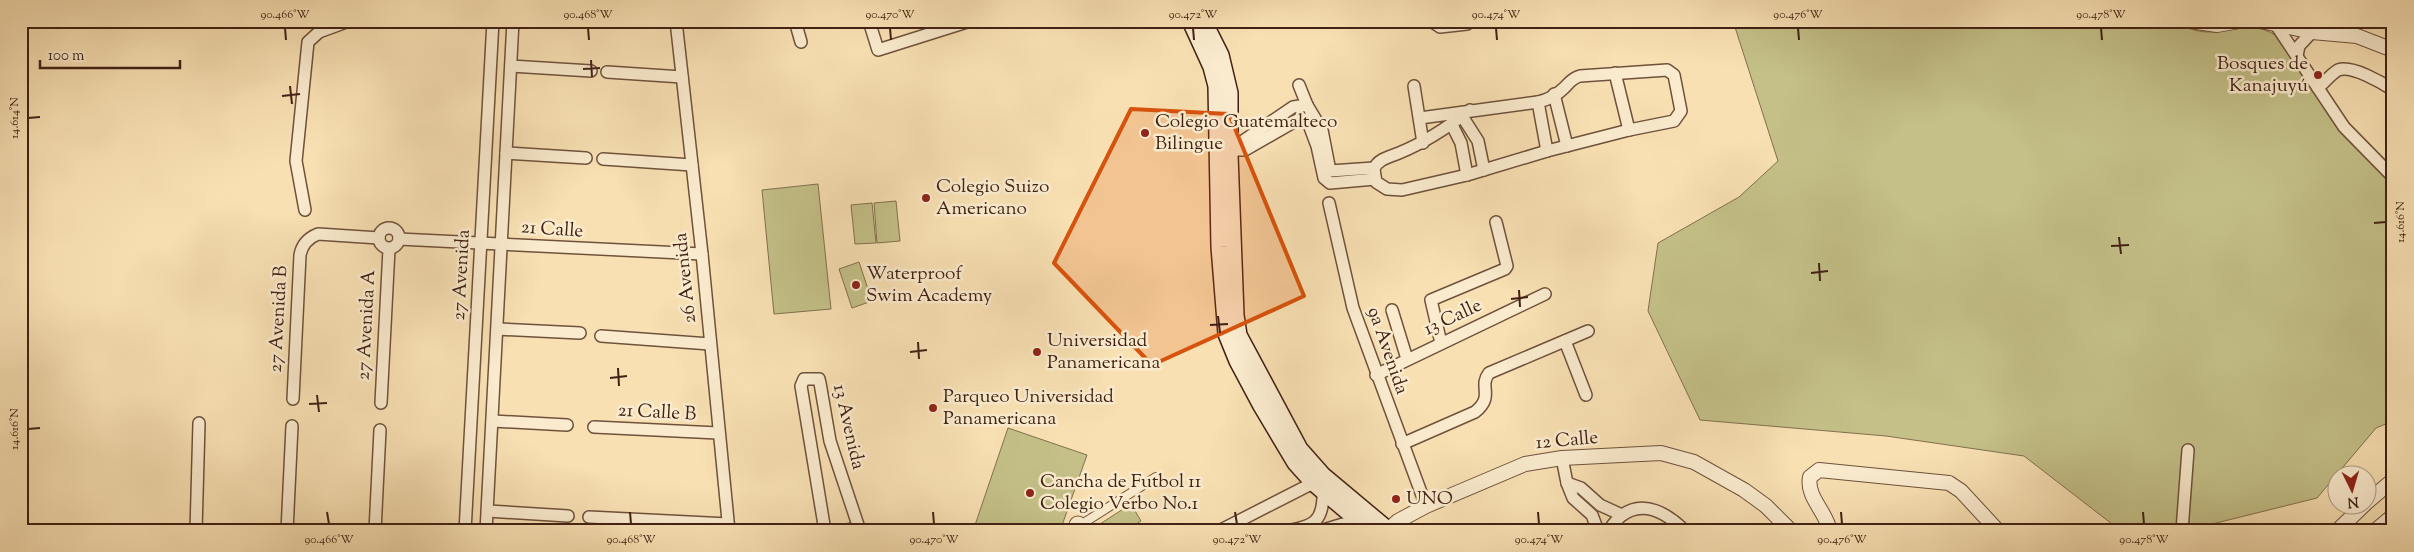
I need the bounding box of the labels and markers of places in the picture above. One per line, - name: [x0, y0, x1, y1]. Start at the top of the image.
- place label: Bosques de Kanajuyú: [2217, 51, 2308, 100]
- marker: Bosques de Kanajuyú: [2312, 69, 2324, 81]
- place label: Colegio Guatemalteco Bilingue: [1155, 109, 1337, 158]
- marker: Colegio Guatemalteco Bilingue: [1139, 127, 1151, 139]
- place label: Colegio Suizo Americano: [936, 174, 1049, 223]
- marker: Colegio Suizo Americano: [920, 192, 932, 204]
- place label: Waterproof Swim Academy: [866, 261, 993, 310]
- marker: Waterproof Swim Academy: [850, 279, 862, 291]
- place label: Universidad Panamericana: [1047, 328, 1161, 377]
- marker: Universidad Panamericana: [1031, 346, 1043, 358]
- place label: Parqueo Universidad Panamericana: [943, 384, 1114, 433]
- marker: Parqueo Universidad Panamericana: [927, 402, 939, 414]
- place label: Cancha de Futbol 11 Colegio Verbo No.1: [1040, 469, 1202, 518]
- place label: UNO: [1406, 486, 1453, 513]
- marker: Cancha de Futbol 11 Colegio Verbo No.1: [1024, 487, 1036, 499]
- marker: UNO: [1390, 493, 1402, 505]

